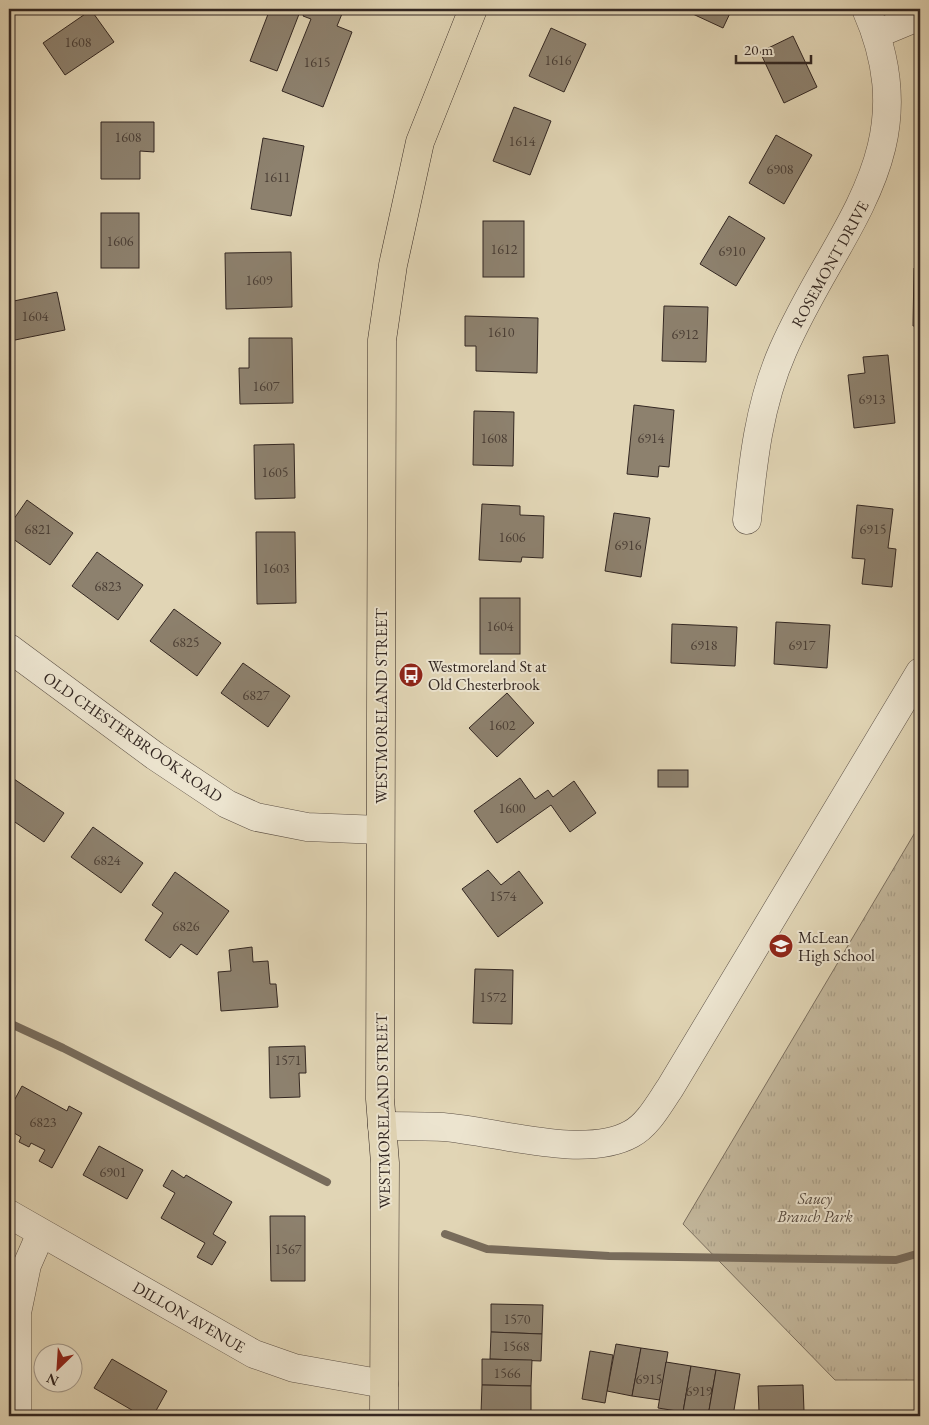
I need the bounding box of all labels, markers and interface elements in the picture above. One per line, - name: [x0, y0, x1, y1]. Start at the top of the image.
- scale bar: [736, 32, 812, 64]
- house number: 1608: [65, 33, 92, 51]
- text: 20 m: [744, 40, 773, 59]
- house number: 1616: [545, 51, 572, 69]
- house number: 1615: [304, 53, 330, 71]
- house number: 1608: [115, 128, 142, 146]
- house number: 1614: [509, 132, 536, 150]
- house number: 6908: [767, 160, 794, 178]
- house number: 1611: [264, 168, 290, 186]
- street label: ROSEMONT DRIVE: [786, 197, 874, 331]
- house number: 1606: [107, 232, 134, 250]
- house number: 1612: [491, 240, 518, 258]
- house number: 6910: [719, 242, 746, 260]
- house number: 1609: [246, 271, 273, 289]
- house number: 1604: [22, 307, 49, 325]
- house number: 1610: [488, 323, 515, 341]
- house number: 6912: [672, 325, 699, 343]
- house number: 1607: [253, 377, 280, 395]
- house number: 6913: [859, 390, 886, 408]
- house number: 1608: [481, 429, 508, 447]
- house number: 6914: [638, 429, 665, 447]
- house number: 1605: [262, 463, 288, 481]
- house number: 6821: [25, 520, 51, 538]
- house number: 6915: [860, 520, 886, 538]
- house number: 1606: [499, 528, 526, 546]
- house number: 6916: [615, 536, 642, 554]
- house number: 1603: [263, 559, 290, 577]
- house number: 6823: [95, 577, 122, 595]
- street label: WESTMORELAND STREET: [371, 608, 392, 804]
- house number: 1604: [487, 617, 514, 635]
- house number: 6825: [173, 633, 199, 651]
- house number: 6918: [691, 636, 718, 654]
- house number: 6917: [789, 636, 816, 654]
- place label: Westmoreland St at Old Chesterbrook: [428, 656, 546, 695]
- bus stop icon: Westmoreland St at Old Chesterbrook: [398, 662, 424, 688]
- street label: OLD CHESTERBROOK ROAD: [39, 667, 227, 807]
- house number: 6827: [243, 686, 270, 704]
- house number: 1602: [489, 716, 516, 734]
- house number: 1600: [499, 799, 526, 817]
- house number: 6824: [94, 851, 121, 869]
- house number: 1574: [490, 887, 517, 905]
- house number: 6826: [173, 917, 200, 935]
- place label: McLean High School: [798, 927, 875, 966]
- school or university icon: McLean High School: [768, 933, 794, 959]
- house number: 1572: [480, 988, 507, 1006]
- street label: WESTMORELAND STREET: [371, 1013, 395, 1209]
- house number: 1571: [275, 1051, 301, 1069]
- house number: 6823: [30, 1113, 57, 1131]
- house number: 6901: [100, 1163, 126, 1181]
- park label: Saucy Branch Park: [776, 1188, 853, 1227]
- house number: 1567: [275, 1240, 302, 1258]
- street label: DILLON AVENUE: [129, 1276, 249, 1358]
- house number: 1570: [504, 1310, 531, 1328]
- house number: 1568: [503, 1337, 530, 1355]
- north arrow: [32, 1342, 82, 1392]
- house number: 1566: [494, 1364, 521, 1382]
- text: N: [43, 1369, 61, 1390]
- house number: 6915: [636, 1370, 662, 1388]
- house number: 6919: [686, 1382, 713, 1400]

